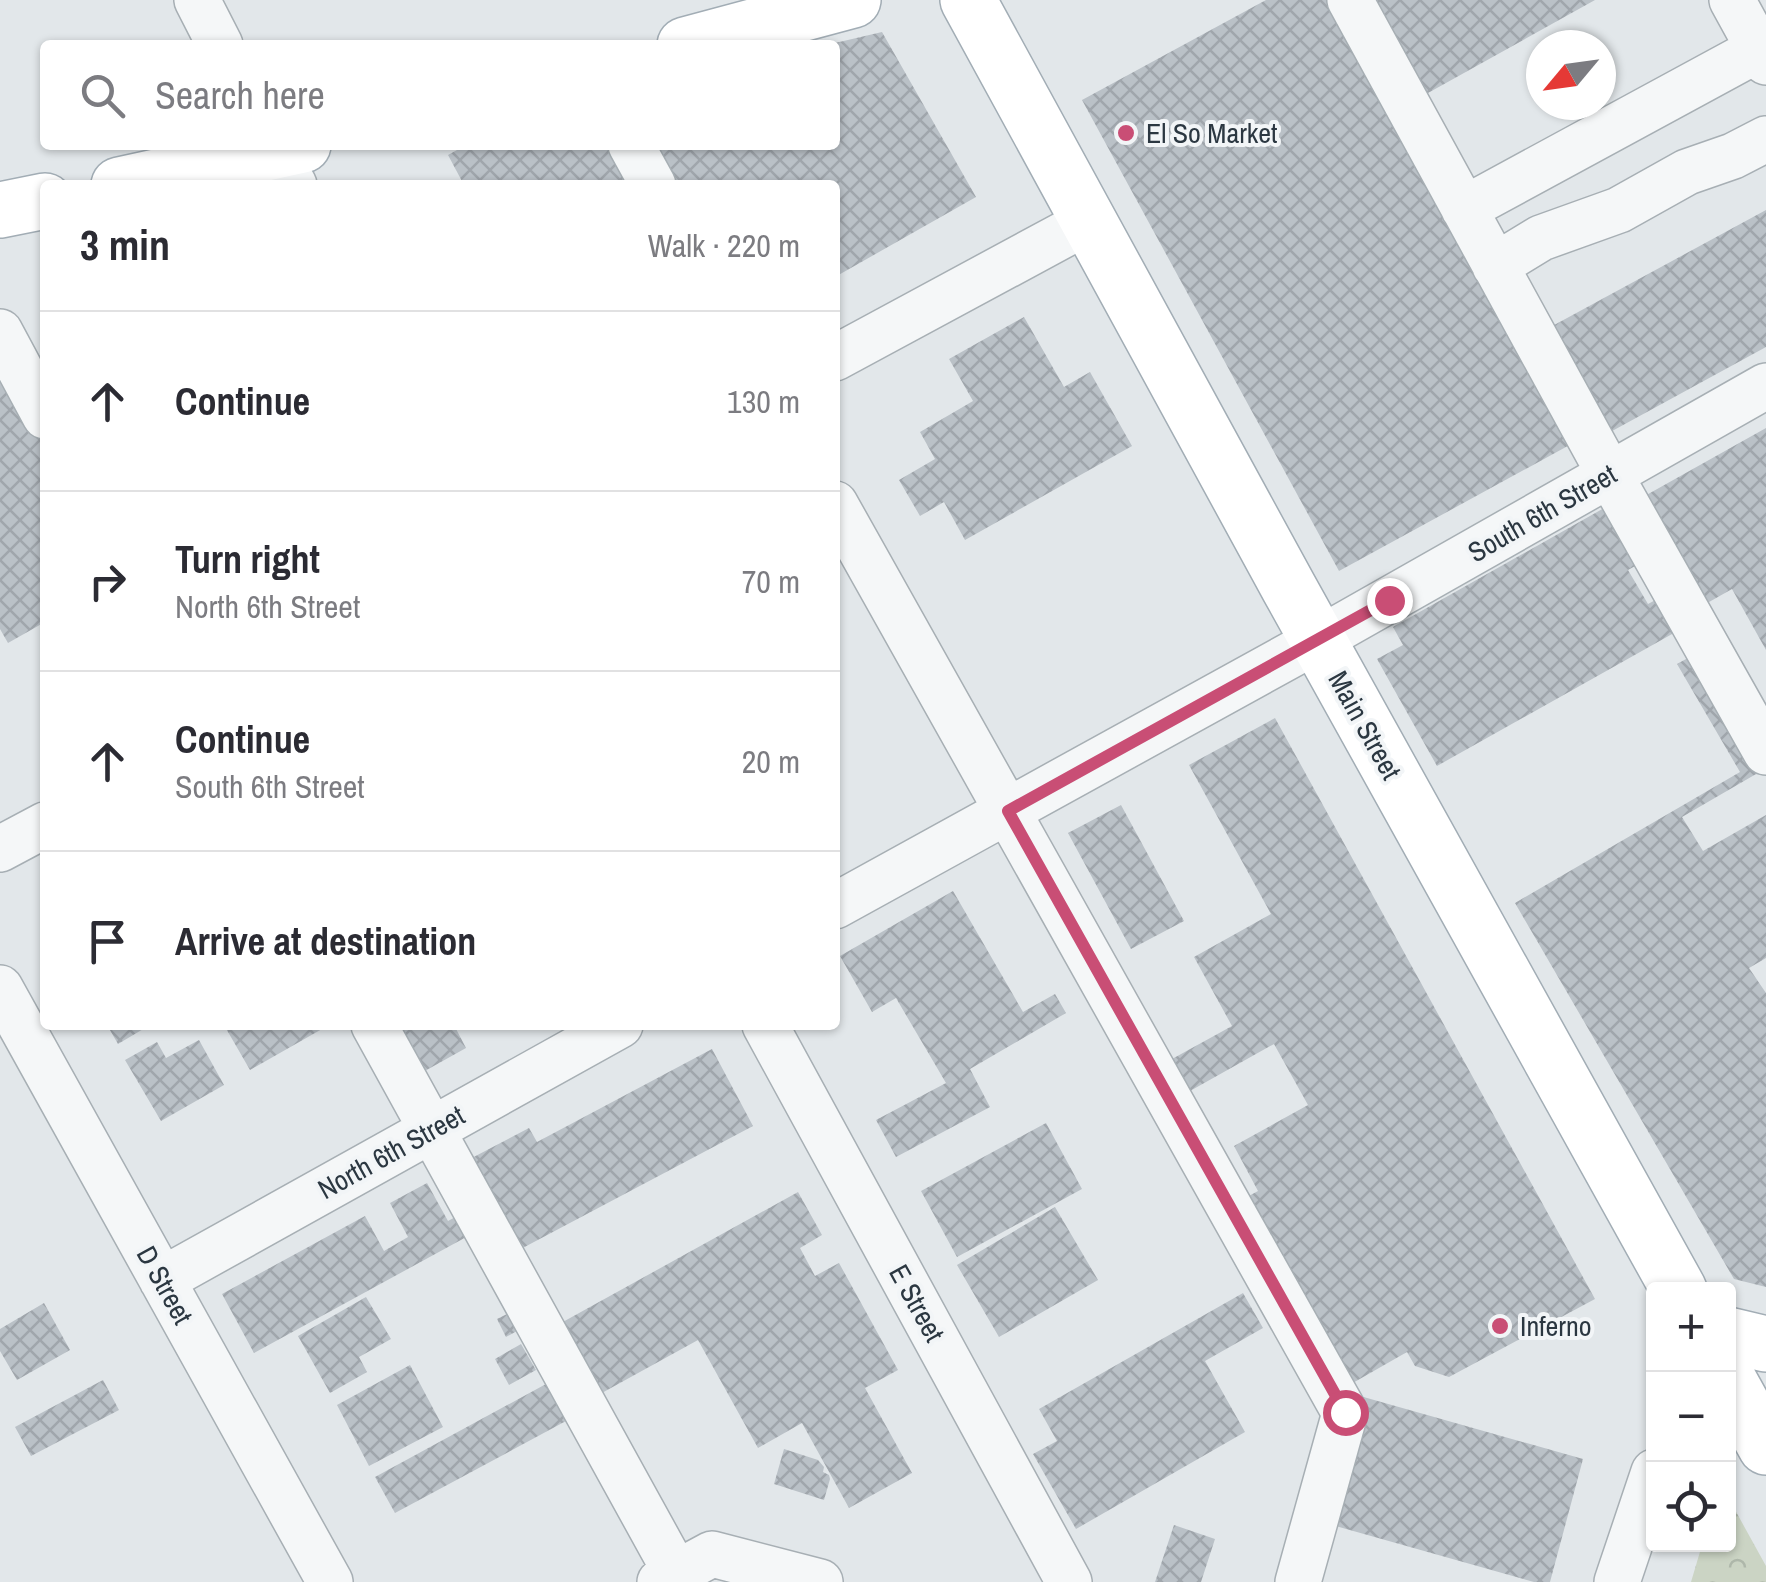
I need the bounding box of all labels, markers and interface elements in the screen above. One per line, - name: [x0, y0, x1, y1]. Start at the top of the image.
- north arrow: [1526, 30, 1616, 120]
- search box: [40, 40, 840, 150]
- icon: search: [75, 68, 130, 123]
- text: Search here: [155, 70, 325, 121]
- place label: El So Market: [1146, 114, 1277, 152]
- marker: El So Market: [1115, 122, 1137, 144]
- text: 3 min: [80, 217, 170, 273]
- text: Walk · 220 m: [648, 224, 800, 267]
- icon: ahead: [80, 374, 135, 429]
- text: Continue: [175, 376, 310, 427]
- text: 130 m: [727, 380, 800, 423]
- street label: South 6th Street: [1461, 455, 1623, 571]
- text: Turn right: [175, 534, 320, 585]
- icon: right: [80, 554, 135, 609]
- text: 70 m: [742, 560, 800, 603]
- route end: [1367, 578, 1413, 624]
- text: North 6th Street: [175, 585, 360, 628]
- street label: Main Street: [1320, 664, 1410, 786]
- text: Continue: [175, 714, 310, 765]
- icon: ahead: [80, 734, 135, 789]
- text: 20 m: [742, 740, 800, 783]
- text: South 6th Street: [175, 765, 365, 808]
- icon: arrive: [80, 914, 135, 969]
- text: Arrive at destination: [175, 916, 476, 967]
- street label: North 6th Street: [311, 1096, 471, 1208]
- street label: D Street: [128, 1239, 202, 1331]
- street label: E Street: [880, 1258, 954, 1348]
- map controls: [1646, 1282, 1736, 1552]
- button: +: [1646, 1282, 1736, 1372]
- place label: Inferno: [1520, 1307, 1591, 1345]
- marker: Inferno: [1489, 1315, 1511, 1337]
- button: −: [1646, 1372, 1736, 1462]
- route start: [1323, 1390, 1369, 1436]
- button: locate: [1646, 1462, 1736, 1552]

